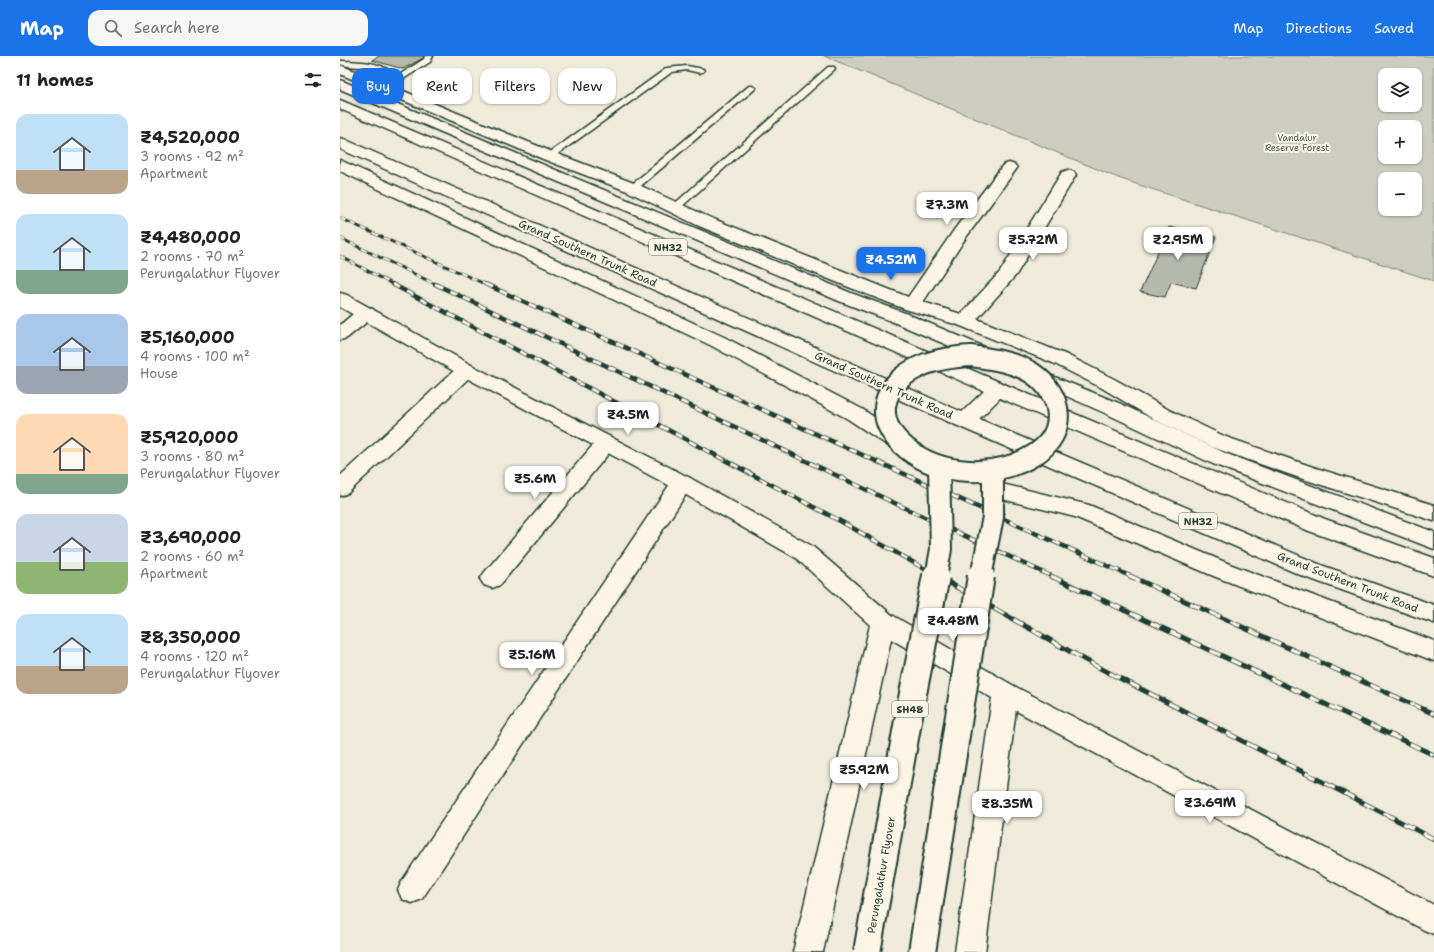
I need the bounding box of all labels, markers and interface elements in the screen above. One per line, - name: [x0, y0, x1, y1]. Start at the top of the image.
- search box: [88, 10, 368, 46]
- text: Map: [20, 16, 64, 41]
- icon: search: [102, 17, 124, 39]
- text: Search here: [134, 18, 220, 38]
- text: Map: [1234, 19, 1264, 37]
- text: Directions: [1286, 19, 1352, 37]
- text: Saved: [1374, 19, 1414, 37]
- chip: Buy: [352, 68, 404, 104]
- chip: Rent: [412, 68, 472, 104]
- chip: Filters: [480, 68, 550, 104]
- chip: New: [558, 68, 616, 104]
- map controls: [1378, 68, 1422, 216]
- button: layers: [1378, 68, 1422, 112]
- text: 11 homes: [16, 69, 94, 91]
- icon: filters: [302, 69, 324, 91]
- button: +: [1378, 120, 1422, 164]
- text: ₹4,520,000: [140, 126, 240, 148]
- icon: home: [48, 130, 96, 178]
- park label: Vandalur Reserve Forest: [1265, 132, 1329, 154]
- text: 3 rooms · 92 m²: [140, 148, 244, 165]
- text: Apartment: [140, 165, 208, 182]
- button: −: [1378, 172, 1422, 216]
- pin: ₹7.3M: [919, 192, 975, 226]
- text: ₹7.3M: [925, 196, 969, 213]
- street label: Grand Southern Trunk Road: [516, 216, 659, 291]
- text: ₹4,480,000: [140, 226, 241, 248]
- pin: ₹5.72M: [1000, 227, 1066, 261]
- pin: ₹2.95M: [1145, 227, 1211, 261]
- icon: home: [48, 230, 96, 278]
- text: ₹5.72M: [1008, 231, 1058, 248]
- text: ₹2.95M: [1153, 231, 1203, 248]
- road number: NH32: [649, 239, 687, 255]
- pin: ₹4.52M: [858, 247, 924, 281]
- text: 2 rooms · 70 m²: [140, 248, 244, 265]
- text: ₹4.52M: [865, 251, 917, 268]
- text: Perungalathur Flyover: [140, 265, 280, 282]
- text: ₹5,160,000: [140, 326, 235, 348]
- icon: home: [48, 330, 96, 378]
- text: 4 rooms · 100 m²: [140, 348, 250, 365]
- street label: Grand Southern Trunk Road: [812, 348, 955, 423]
- text: House: [140, 365, 178, 382]
- pin: ₹4.5M: [600, 402, 656, 436]
- text: ₹4.5M: [607, 406, 649, 423]
- text: ₹5,920,000: [140, 426, 238, 448]
- icon: home: [48, 430, 96, 478]
- text: 3 rooms · 80 m²: [140, 448, 244, 465]
- text: Perungalathur Flyover: [140, 465, 280, 482]
- pin: ₹5.6M: [507, 466, 563, 500]
- text: ₹5.6M: [514, 470, 556, 487]
- road number: NH32: [1179, 513, 1217, 529]
- text: ₹3,690,000: [140, 526, 241, 548]
- icon: home: [48, 530, 96, 578]
- text: 2 rooms · 60 m²: [140, 548, 244, 565]
- street label: Grand Southern Trunk Road: [1275, 549, 1421, 616]
- text: Apartment: [140, 565, 208, 582]
- pin: ₹4.48M: [920, 608, 986, 642]
- text: ₹4.48M: [927, 612, 979, 629]
- text: ₹8,350,000: [140, 626, 241, 648]
- icon: home: [48, 630, 96, 678]
- pin: ₹5.16M: [499, 642, 565, 676]
- text: ₹5.16M: [508, 646, 556, 663]
- text: 4 rooms · 120 m²: [140, 648, 249, 665]
- text: Perungalathur Flyover: [140, 665, 280, 682]
- road number: SH48: [892, 701, 928, 717]
- pin: ₹5.92M: [831, 757, 897, 791]
- text: ₹5.92M: [839, 761, 889, 778]
- pin: ₹3.69M: [1177, 790, 1243, 824]
- pin: ₹8.35M: [974, 791, 1040, 825]
- text: ₹3.69M: [1184, 794, 1236, 811]
- text: ₹8.35M: [981, 795, 1033, 812]
- street label: Perungalathur Flyover: [864, 815, 899, 935]

